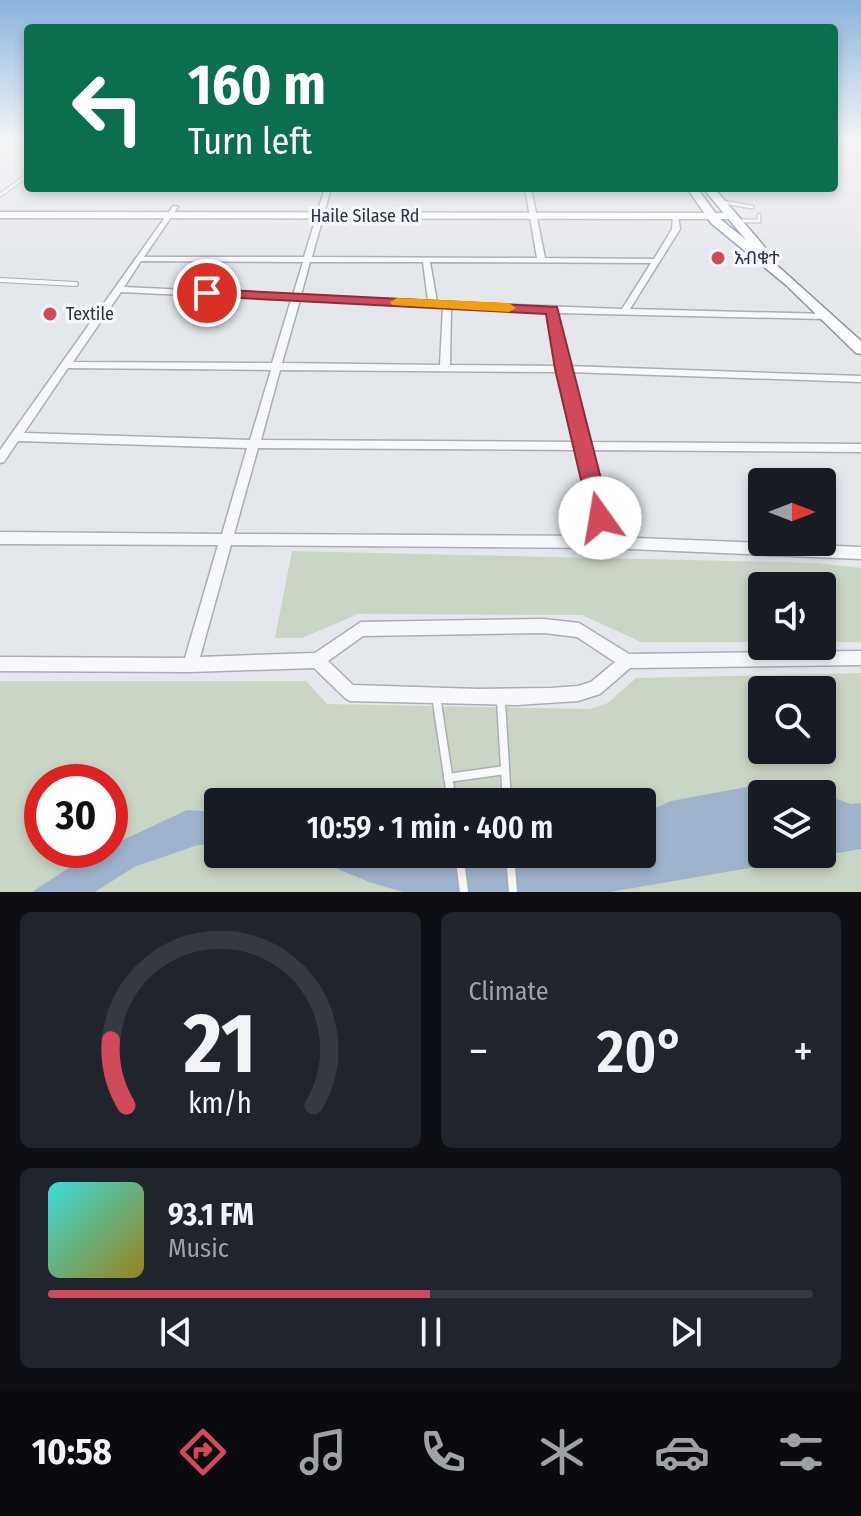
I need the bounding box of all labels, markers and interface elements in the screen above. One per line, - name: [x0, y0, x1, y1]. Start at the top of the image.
- text: 160 m: [188, 52, 326, 119]
- icon: left: [56, 56, 160, 160]
- text: Turn left: [188, 120, 312, 164]
- street label: Haile Silase Rd: [311, 205, 419, 227]
- place label: አብቁተ: [734, 247, 780, 269]
- marker: አብቁተ: [709, 249, 727, 267]
- pin: [173, 259, 241, 327]
- icon: arrive: [185, 271, 229, 315]
- place label: Textile: [66, 303, 114, 325]
- marker: Textile: [41, 305, 59, 323]
- north arrow: [748, 468, 836, 556]
- map controls: [748, 468, 836, 868]
- position arrow: [558, 476, 642, 560]
- button: sound: [748, 572, 836, 660]
- button: search: [748, 676, 836, 764]
- speed limit sign: 30: [24, 764, 128, 868]
- button: layers: [748, 780, 836, 868]
- text: 10:59 · 1 min · 400 m: [307, 810, 553, 846]
- text: Climate: [469, 976, 549, 1007]
- text: 21: [183, 994, 256, 1094]
- text: 20°: [597, 1016, 685, 1088]
- text: −: [469, 1025, 488, 1078]
- text: +: [793, 1025, 813, 1078]
- text: km/h: [188, 1086, 252, 1121]
- text: 93.1 FM: [168, 1197, 254, 1233]
- text: Music: [168, 1233, 229, 1264]
- icon: previous: [154, 1310, 198, 1354]
- icon: pause: [409, 1310, 453, 1354]
- icon: next: [664, 1310, 708, 1354]
- icon: directions: [175, 1424, 231, 1480]
- icon: music: [295, 1424, 351, 1480]
- icon: phone: [415, 1424, 471, 1480]
- icon: climate: [534, 1424, 590, 1480]
- icon: car: [654, 1424, 710, 1480]
- icon: filters: [773, 1424, 829, 1480]
- text: 10:58: [32, 1430, 112, 1474]

